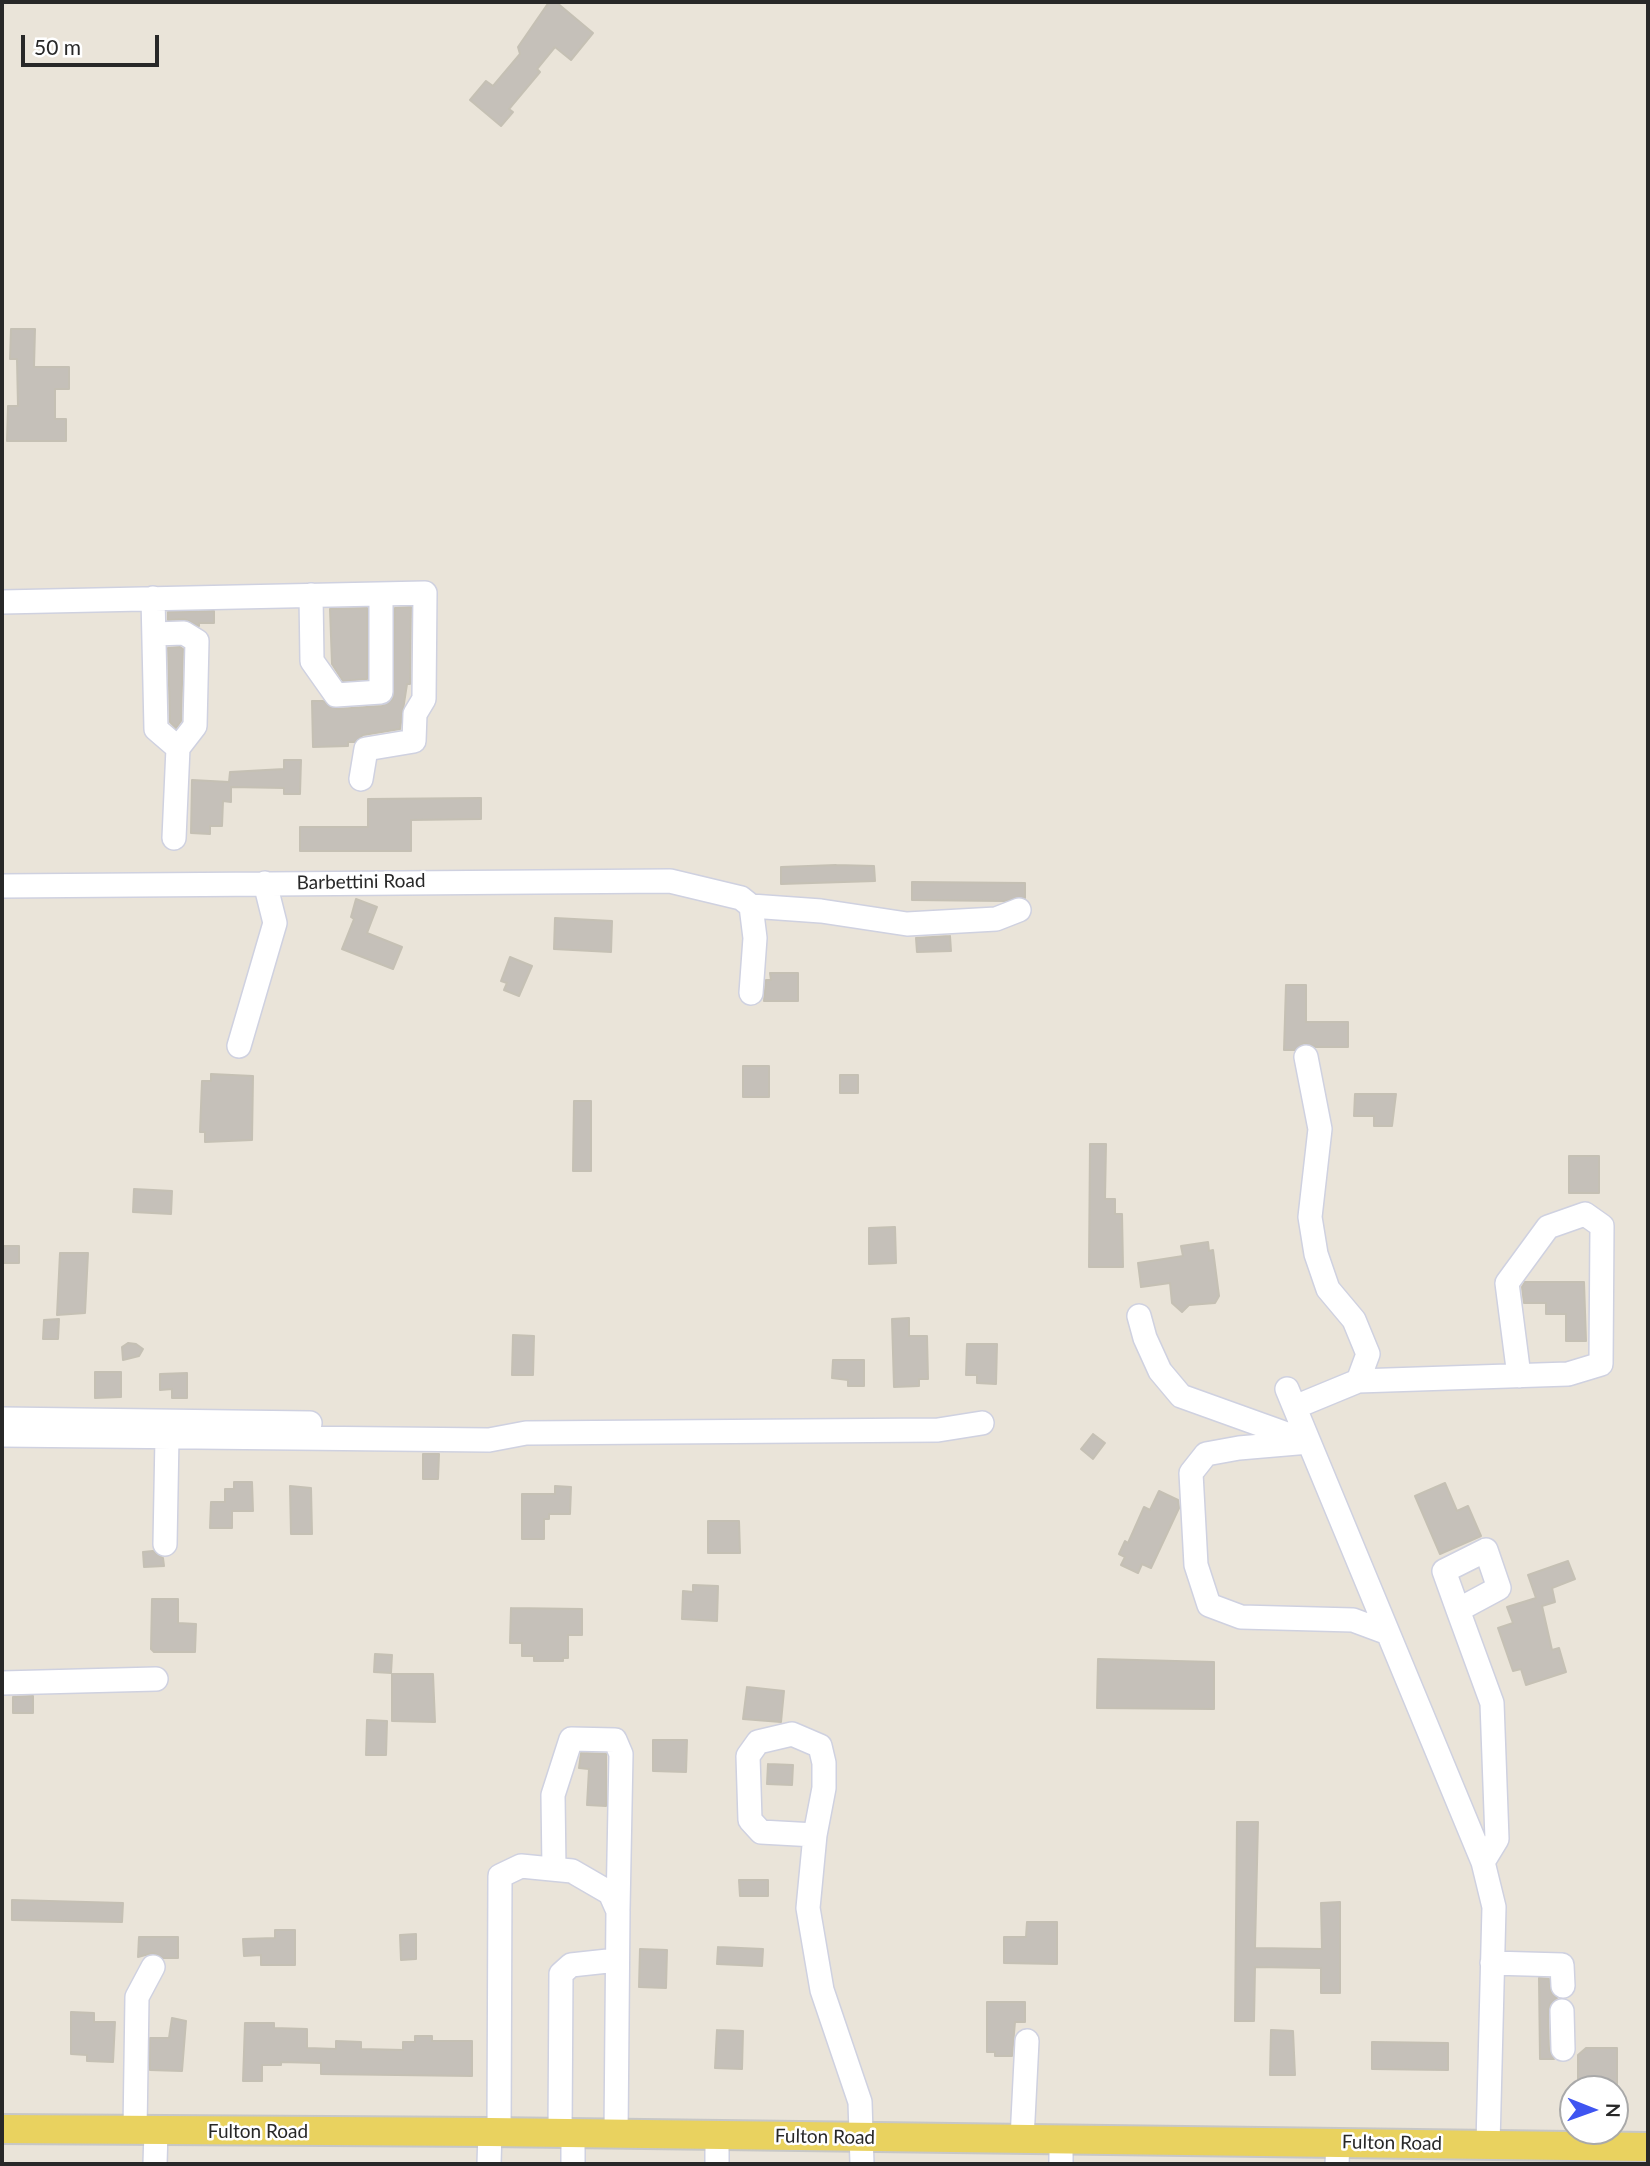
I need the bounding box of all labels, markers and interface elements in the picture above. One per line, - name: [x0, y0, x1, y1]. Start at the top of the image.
- scale bar: [24, 21, 163, 65]
- text: 50 m: [34, 34, 81, 59]
- street label: Barbettini Road: [296, 869, 426, 895]
- north arrow: [1559, 2075, 1629, 2145]
- text: N: [1602, 2103, 1625, 2118]
- street label: Fulton Road: [208, 2121, 308, 2143]
- street label: Fulton Road: [775, 2125, 875, 2149]
- street label: Fulton Road: [1342, 2131, 1442, 2155]

